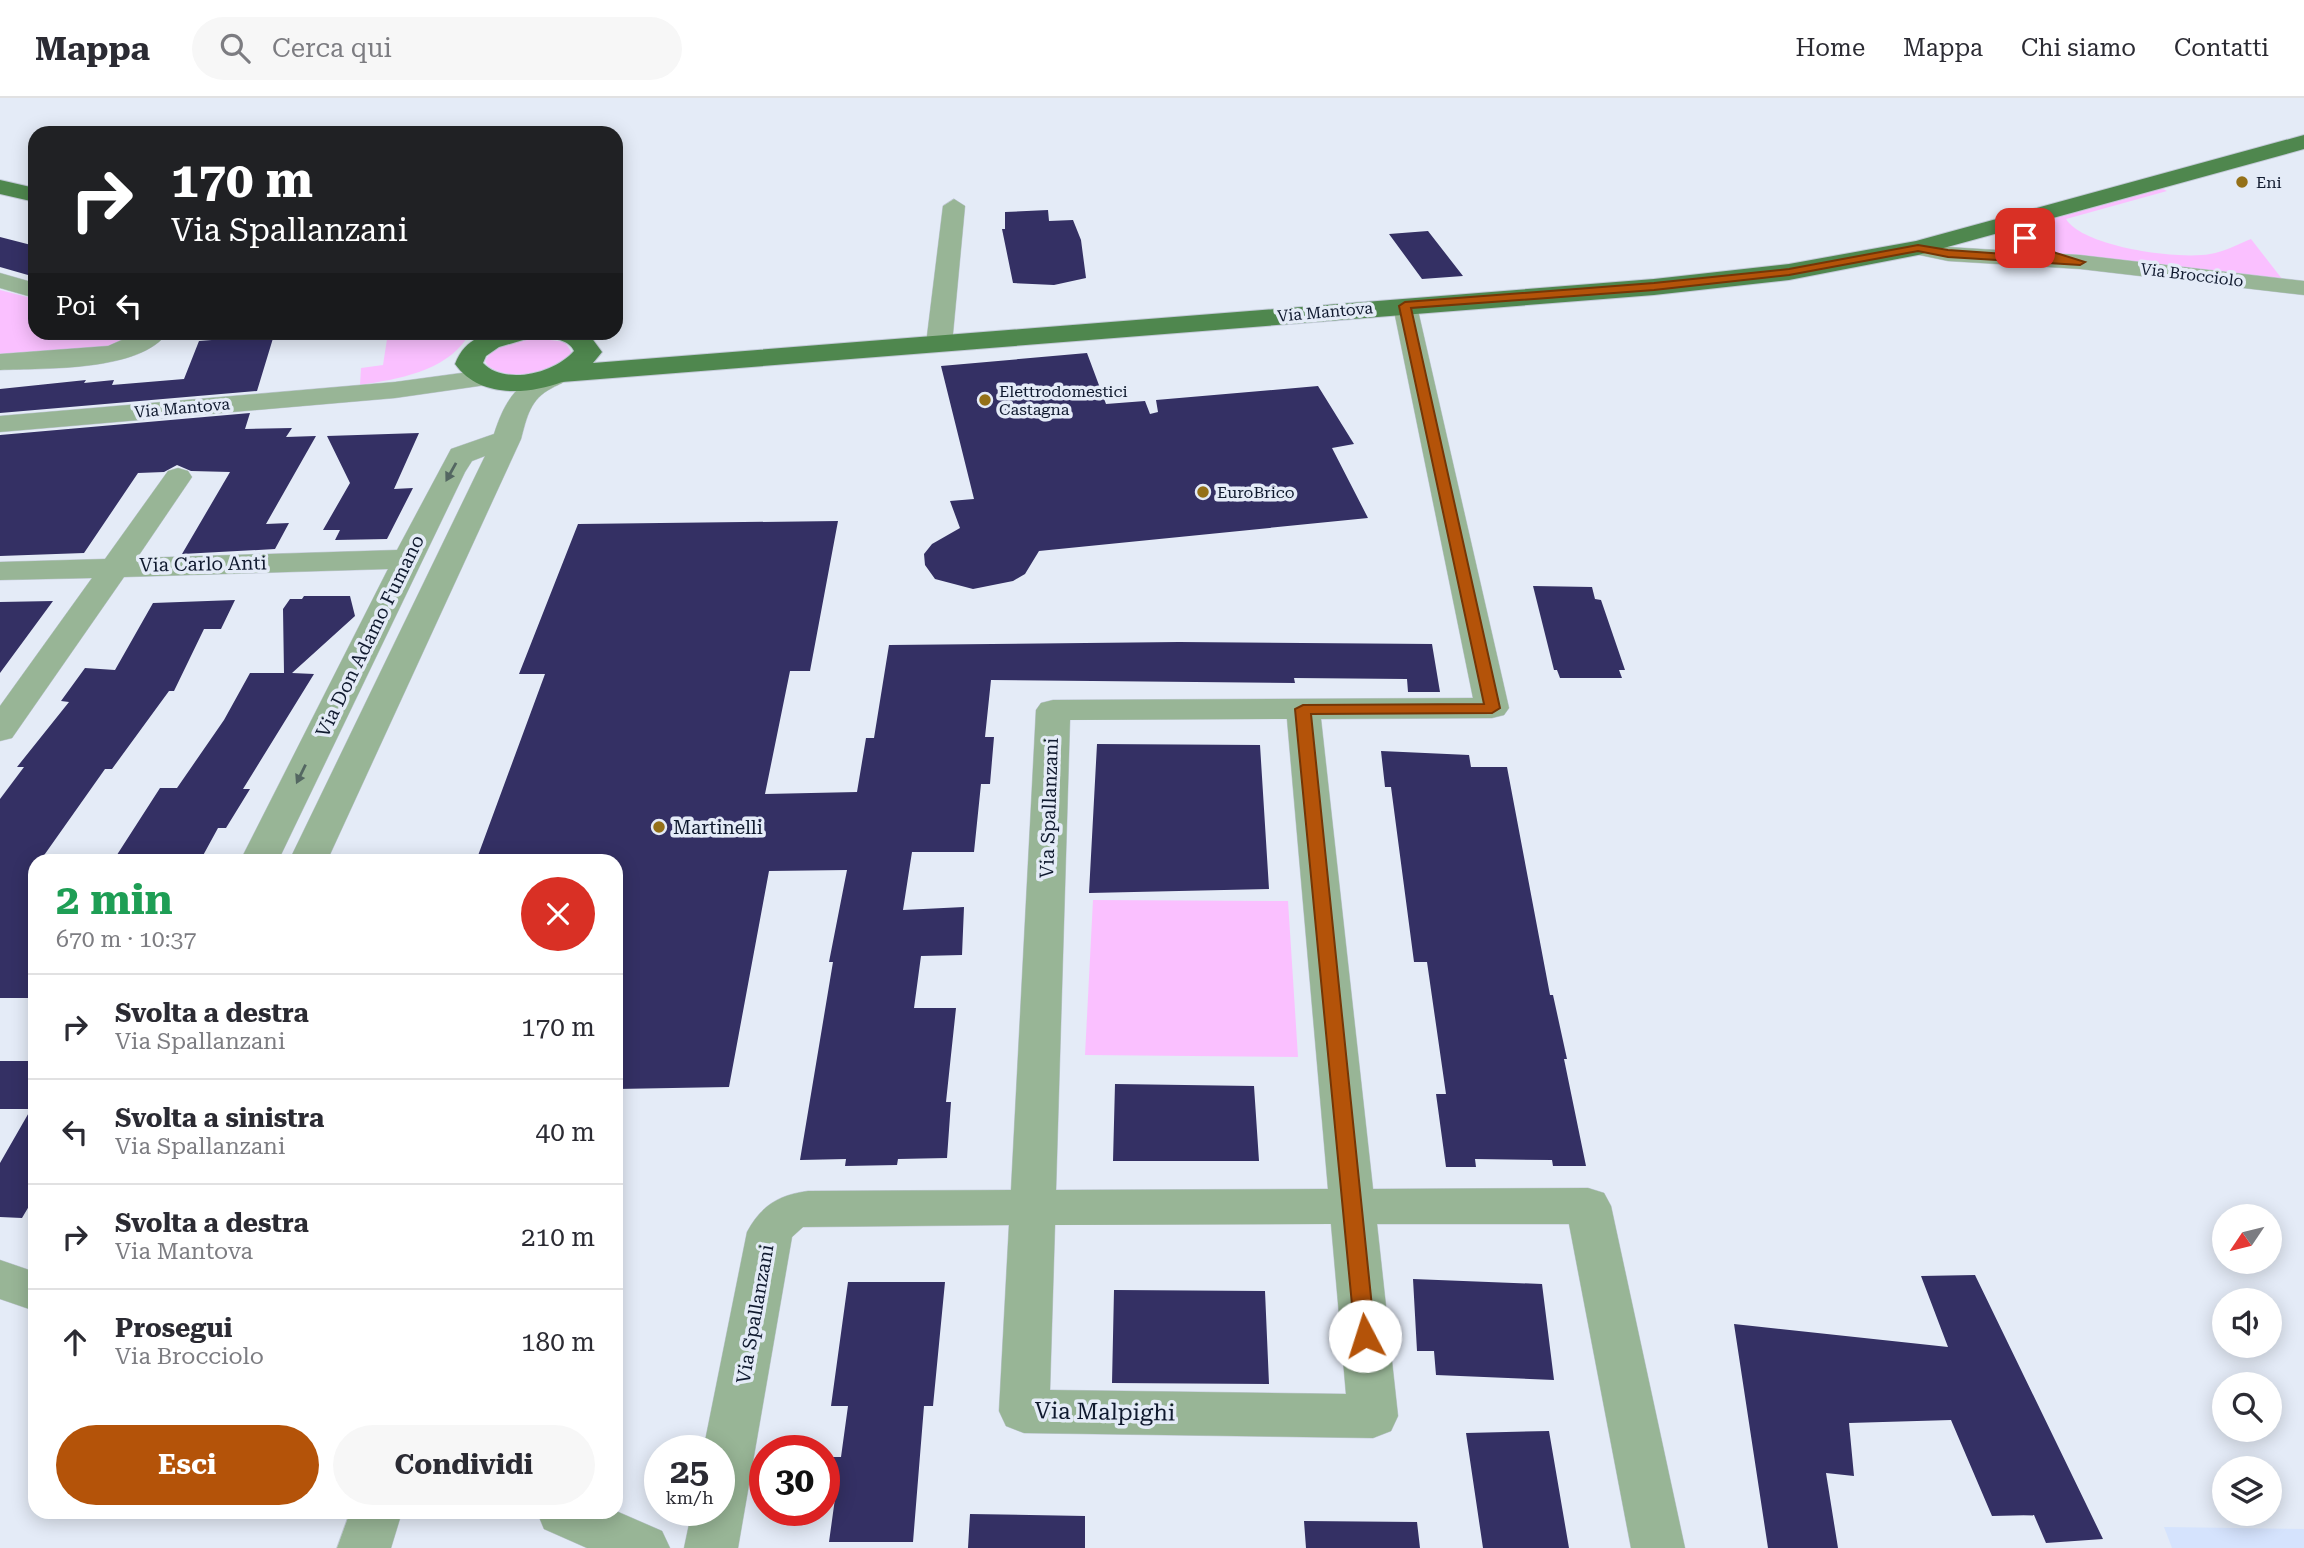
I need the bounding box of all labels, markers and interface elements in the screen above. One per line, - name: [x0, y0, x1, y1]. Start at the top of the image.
- search box: [192, 17, 682, 80]
- text: Mappa: [35, 29, 150, 68]
- icon: search: [216, 29, 254, 67]
- text: Cerca qui: [272, 33, 392, 63]
- text: Home: [1796, 34, 1865, 62]
- text: Mappa: [1903, 34, 1983, 62]
- text: Chi siamo: [2021, 34, 2136, 62]
- text: Contatti: [2174, 34, 2269, 62]
- text: 170 m: [171, 152, 313, 209]
- icon: right: [56, 154, 147, 245]
- place label: Eni: [2256, 173, 2282, 192]
- marker: Eni: [2234, 174, 2250, 190]
- pin: [1995, 208, 2055, 268]
- text: Via Spallanzani: [171, 211, 408, 249]
- icon: arrive: [2006, 219, 2044, 257]
- street label: Via Brocciolo: [2139, 259, 2245, 291]
- icon: left: [110, 287, 148, 325]
- text: Poi: [56, 291, 96, 321]
- street label: Via Mantova: [1276, 298, 1374, 326]
- place label: Elettrodomestici Castagna: [999, 382, 1128, 419]
- marker: Elettrodomestici Castagna: [977, 392, 993, 408]
- street label: Via Mantova: [133, 394, 231, 422]
- one-way arrow: [445, 462, 457, 482]
- place label: EuroBrico: [1217, 483, 1295, 502]
- marker: EuroBrico: [1195, 484, 1211, 500]
- street label: Via Don Adamo Fumano: [311, 531, 429, 741]
- street label: Via Carlo Anti: [139, 551, 267, 577]
- street label: Via Spallanzani: [1035, 737, 1063, 879]
- one-way arrow: [296, 764, 307, 784]
- place label: Martinelli: [673, 816, 763, 839]
- marker: Martinelli: [651, 819, 667, 835]
- text: 2 min: [56, 875, 173, 924]
- button: close: [521, 877, 595, 951]
- text: 670 m · 10:37: [56, 926, 196, 953]
- text: Svolta a destra: [115, 998, 309, 1028]
- icon: right: [56, 1008, 94, 1046]
- text: 170 m: [521, 1012, 595, 1042]
- text: Via Spallanzani: [115, 1028, 285, 1055]
- text: Svolta a sinistra: [115, 1103, 324, 1133]
- icon: left: [56, 1113, 94, 1151]
- text: 40 m: [536, 1117, 595, 1147]
- text: Via Spallanzani: [115, 1133, 285, 1160]
- north arrow: [2212, 1204, 2282, 1274]
- map controls: [2212, 1204, 2282, 1526]
- text: Svolta a destra: [115, 1208, 309, 1238]
- icon: right: [56, 1218, 94, 1256]
- text: 210 m: [521, 1222, 595, 1252]
- text: Via Mantova: [115, 1238, 253, 1265]
- street label: Via Spallanzani: [731, 1243, 779, 1385]
- button: sound: [2212, 1288, 2282, 1358]
- position arrow: [1328, 1299, 1402, 1373]
- text: Prosegui: [115, 1313, 232, 1343]
- icon: ahead: [56, 1323, 94, 1361]
- text: 180 m: [521, 1327, 595, 1357]
- text: Via Brocciolo: [115, 1343, 264, 1370]
- button: search: [2212, 1372, 2282, 1442]
- street label: Via Malpighi: [1034, 1397, 1176, 1427]
- button: Esci: [56, 1425, 319, 1505]
- button: Condividi: [333, 1425, 595, 1505]
- speed limit sign: 30: [749, 1435, 840, 1526]
- text: 25: [670, 1451, 709, 1492]
- button: layers: [2212, 1456, 2282, 1526]
- text: km/h: [665, 1487, 714, 1508]

